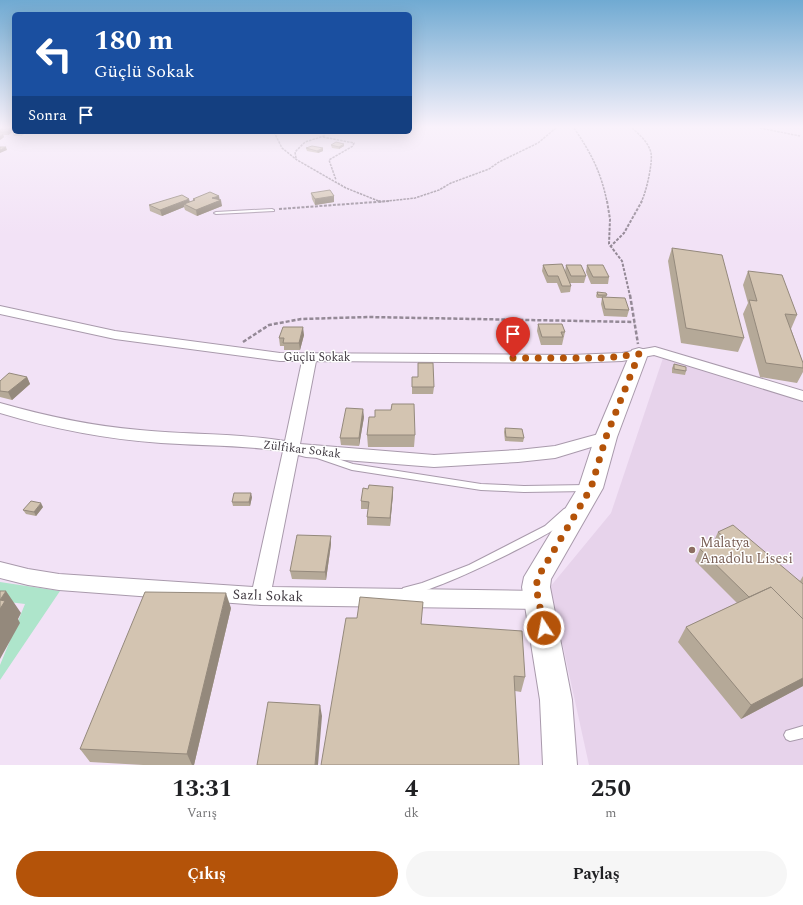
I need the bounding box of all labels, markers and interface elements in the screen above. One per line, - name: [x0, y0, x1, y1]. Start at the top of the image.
- text: 180 m: [94, 19, 173, 62]
- icon: left: [28, 28, 80, 80]
- text: Güçlü Sokak: [94, 58, 195, 85]
- text: Sonra: [28, 104, 67, 127]
- icon: arrive: [75, 104, 97, 126]
- pin: [496, 317, 530, 358]
- icon: arrive: [502, 323, 524, 345]
- street label: Güçlü Sokak: [283, 348, 351, 367]
- street label: Zülfikar Sokak: [262, 435, 342, 464]
- place label: Malatya Anadolu Lisesi: [700, 532, 793, 569]
- marker: Malatya Anadolu Lisesi: [687, 545, 697, 555]
- street label: Sazlı Sokak: [232, 584, 304, 607]
- position arrow: [523, 607, 565, 649]
- text: 13:31: [172, 771, 232, 807]
- text: 4: [405, 771, 418, 807]
- text: 250: [591, 771, 631, 807]
- text: Varış: [187, 803, 217, 823]
- text: dk: [404, 803, 419, 823]
- text: m: [605, 803, 616, 823]
- button: Çıkış: [16, 851, 398, 897]
- button: Paylaş: [406, 851, 787, 897]

